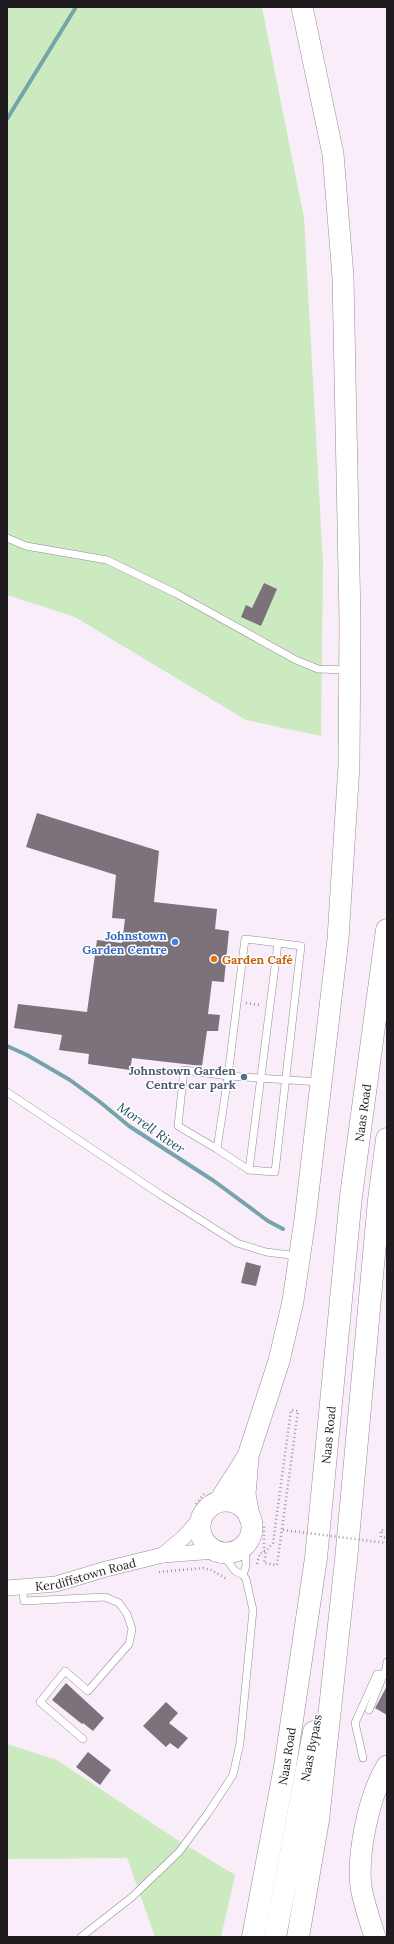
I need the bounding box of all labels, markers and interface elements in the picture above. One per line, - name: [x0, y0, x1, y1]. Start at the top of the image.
- place label: Johnstown Garden Centre: [82, 928, 168, 957]
- marker: Johnstown Garden Centre: [170, 937, 180, 947]
- place label: Garden Café: [222, 952, 293, 967]
- marker: Garden Café: [209, 954, 219, 964]
- place label: Johnstown Garden Centre car park: [129, 1063, 236, 1092]
- marker: Johnstown Garden Centre car park: [239, 1072, 249, 1082]
- street label: Naas Road: [351, 1083, 374, 1143]
- water label: Morrell River: [114, 1099, 188, 1158]
- street label: Naas Road: [318, 1405, 338, 1464]
- street label: Kerdiffstown Road: [35, 1554, 137, 1593]
- street label: Naas Bypass: [297, 1713, 325, 1783]
- street label: Naas Road: [274, 1726, 298, 1786]

